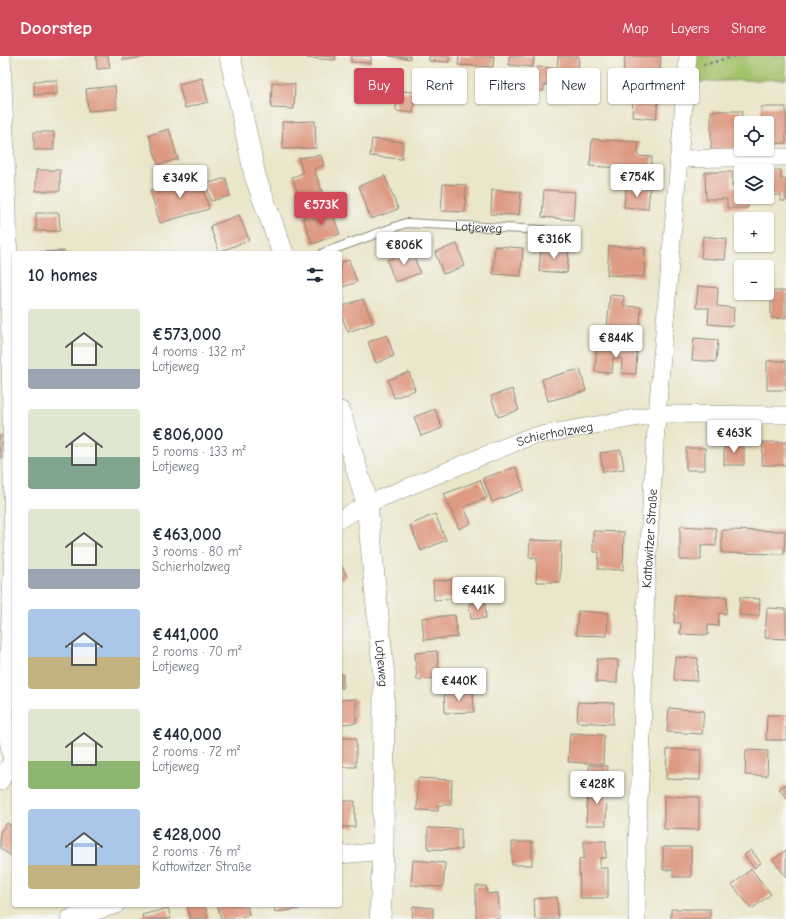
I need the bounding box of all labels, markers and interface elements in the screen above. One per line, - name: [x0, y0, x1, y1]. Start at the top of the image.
- text: Doorstep: [20, 17, 92, 39]
- text: Map: [622, 20, 649, 37]
- text: Layers: [671, 20, 709, 37]
- text: Share: [731, 20, 766, 37]
- chip: Buy: [354, 68, 404, 104]
- chip: Rent: [412, 68, 467, 104]
- chip: Filters: [475, 68, 539, 104]
- chip: New: [547, 68, 600, 104]
- chip: Apartment: [608, 68, 699, 104]
- map controls: [734, 116, 774, 300]
- button: locate: [734, 116, 774, 156]
- pin: €754K: [609, 164, 665, 198]
- button: layers: [734, 164, 774, 204]
- pin: €349K: [152, 165, 208, 199]
- text: €754K: [619, 169, 655, 184]
- text: €349K: [162, 170, 198, 185]
- pin: €573K: [293, 192, 349, 226]
- text: €573K: [303, 197, 339, 212]
- button: +: [734, 212, 774, 252]
- street label: Lotjeweg: [455, 218, 503, 236]
- pin: €316K: [526, 226, 582, 260]
- text: €316K: [537, 231, 571, 246]
- pin: €806K: [376, 232, 432, 266]
- text: €806K: [385, 237, 423, 252]
- button: −: [734, 260, 774, 300]
- icon: filters: [304, 264, 326, 286]
- text: 10 homes: [28, 266, 97, 285]
- icon: home: [60, 325, 108, 373]
- text: €573,000: [152, 325, 221, 344]
- pin: €844K: [588, 325, 644, 359]
- text: €844K: [598, 330, 634, 345]
- text: 4 rooms · 132 m²: [152, 344, 245, 359]
- text: Lotjeweg: [152, 359, 199, 374]
- street label: Schierholzweg: [514, 419, 594, 450]
- pin: €463K: [706, 420, 762, 454]
- icon: home: [60, 425, 108, 473]
- text: €806,000: [152, 425, 223, 444]
- text: €463K: [716, 425, 752, 440]
- text: 5 rooms · 133 m²: [152, 444, 246, 459]
- text: Lotjeweg: [152, 459, 199, 474]
- street label: Kattowitzer Straße: [639, 488, 660, 588]
- icon: home: [60, 525, 108, 573]
- text: €463,000: [152, 525, 221, 544]
- text: 3 rooms · 80 m²: [152, 544, 242, 559]
- text: Schierholzweg: [152, 559, 230, 574]
- pin: €441K: [450, 577, 506, 611]
- text: €441K: [461, 582, 495, 597]
- icon: home: [60, 625, 108, 673]
- text: €441,000: [152, 625, 219, 644]
- street label: Lotjeweg: [372, 639, 391, 687]
- text: 2 rooms · 70 m²: [152, 644, 241, 659]
- text: Lotjeweg: [152, 659, 199, 674]
- pin: €440K: [431, 668, 487, 702]
- text: €440K: [441, 673, 477, 688]
- icon: home: [60, 725, 108, 773]
- text: €440,000: [152, 725, 222, 744]
- text: 2 rooms · 72 m²: [152, 744, 240, 759]
- text: Lotjeweg: [152, 759, 199, 774]
- pin: €428K: [569, 771, 625, 805]
- text: €428K: [579, 776, 615, 791]
- icon: home: [60, 825, 108, 873]
- text: €428,000: [152, 825, 221, 844]
- text: 2 rooms · 76 m²: [152, 844, 240, 859]
- text: Kattowitzer Straße: [152, 859, 252, 874]

